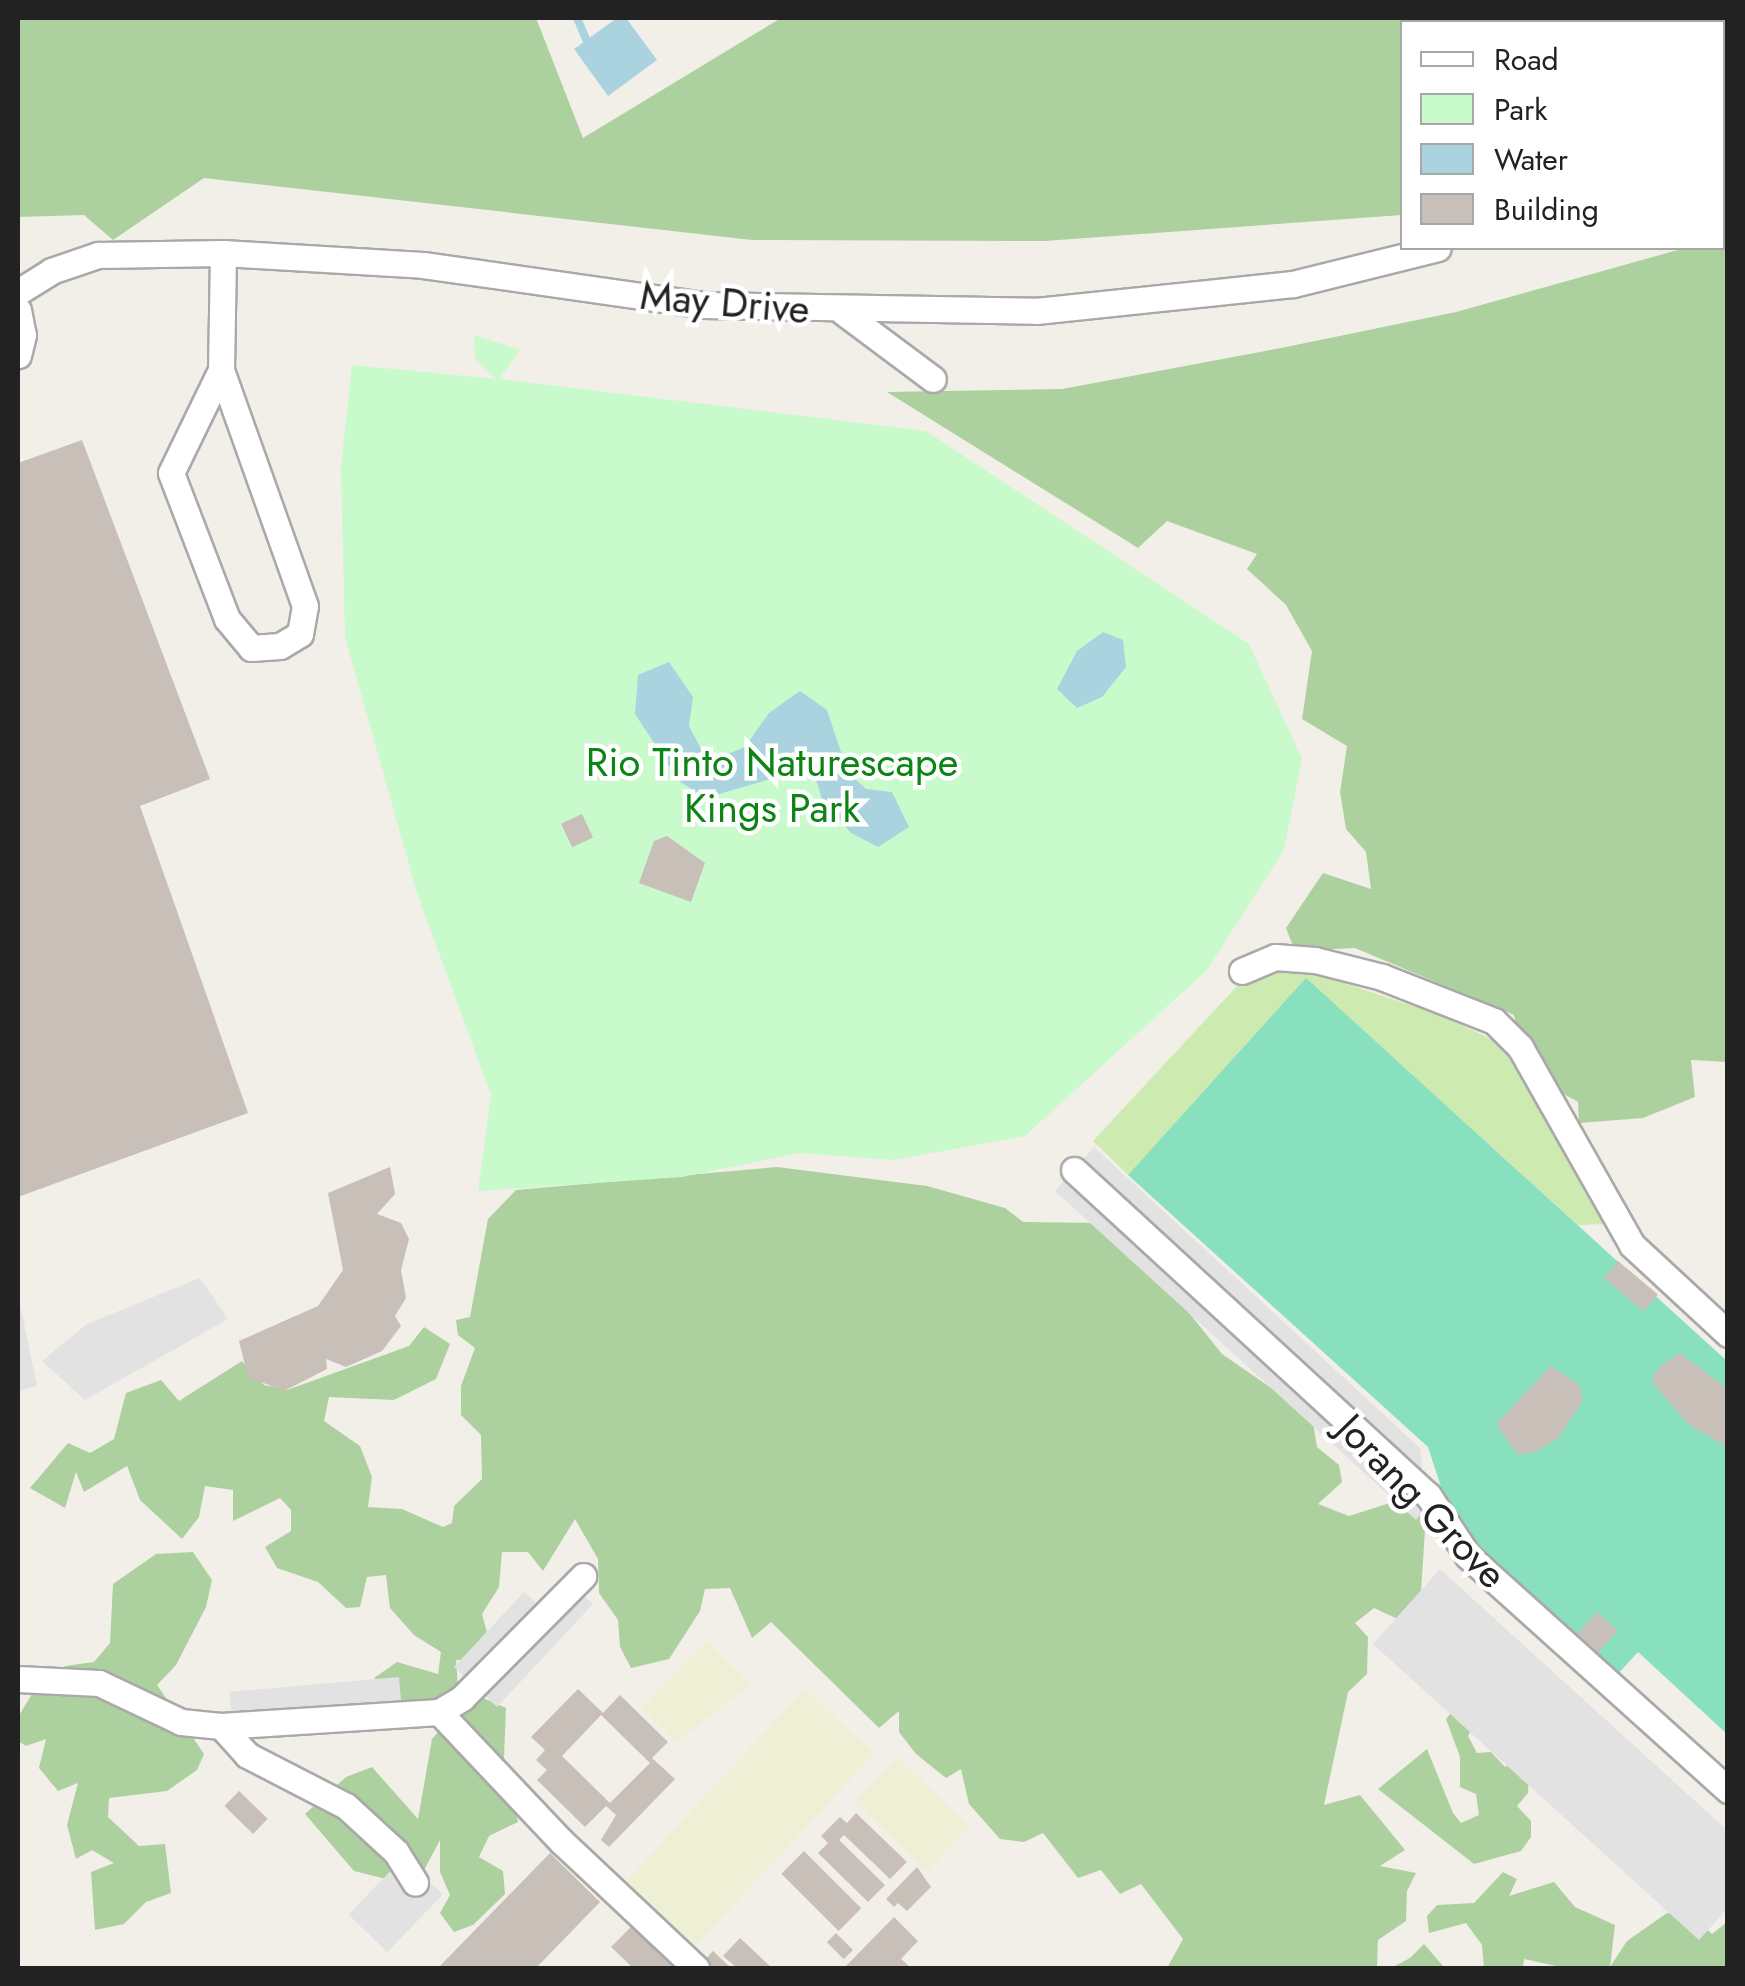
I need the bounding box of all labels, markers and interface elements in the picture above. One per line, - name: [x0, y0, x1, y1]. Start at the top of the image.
- legend: [1400, 20, 1725, 250]
- text: Road: [1494, 38, 1559, 81]
- text: Park: [1494, 88, 1547, 131]
- text: Water: [1494, 138, 1568, 181]
- text: Building: [1494, 188, 1599, 231]
- street label: May Drive: [638, 271, 812, 333]
- park label: Rio Tinto Naturescape Kings Park: [586, 738, 958, 832]
- street label: Jorang Grove: [1327, 1404, 1517, 1598]

